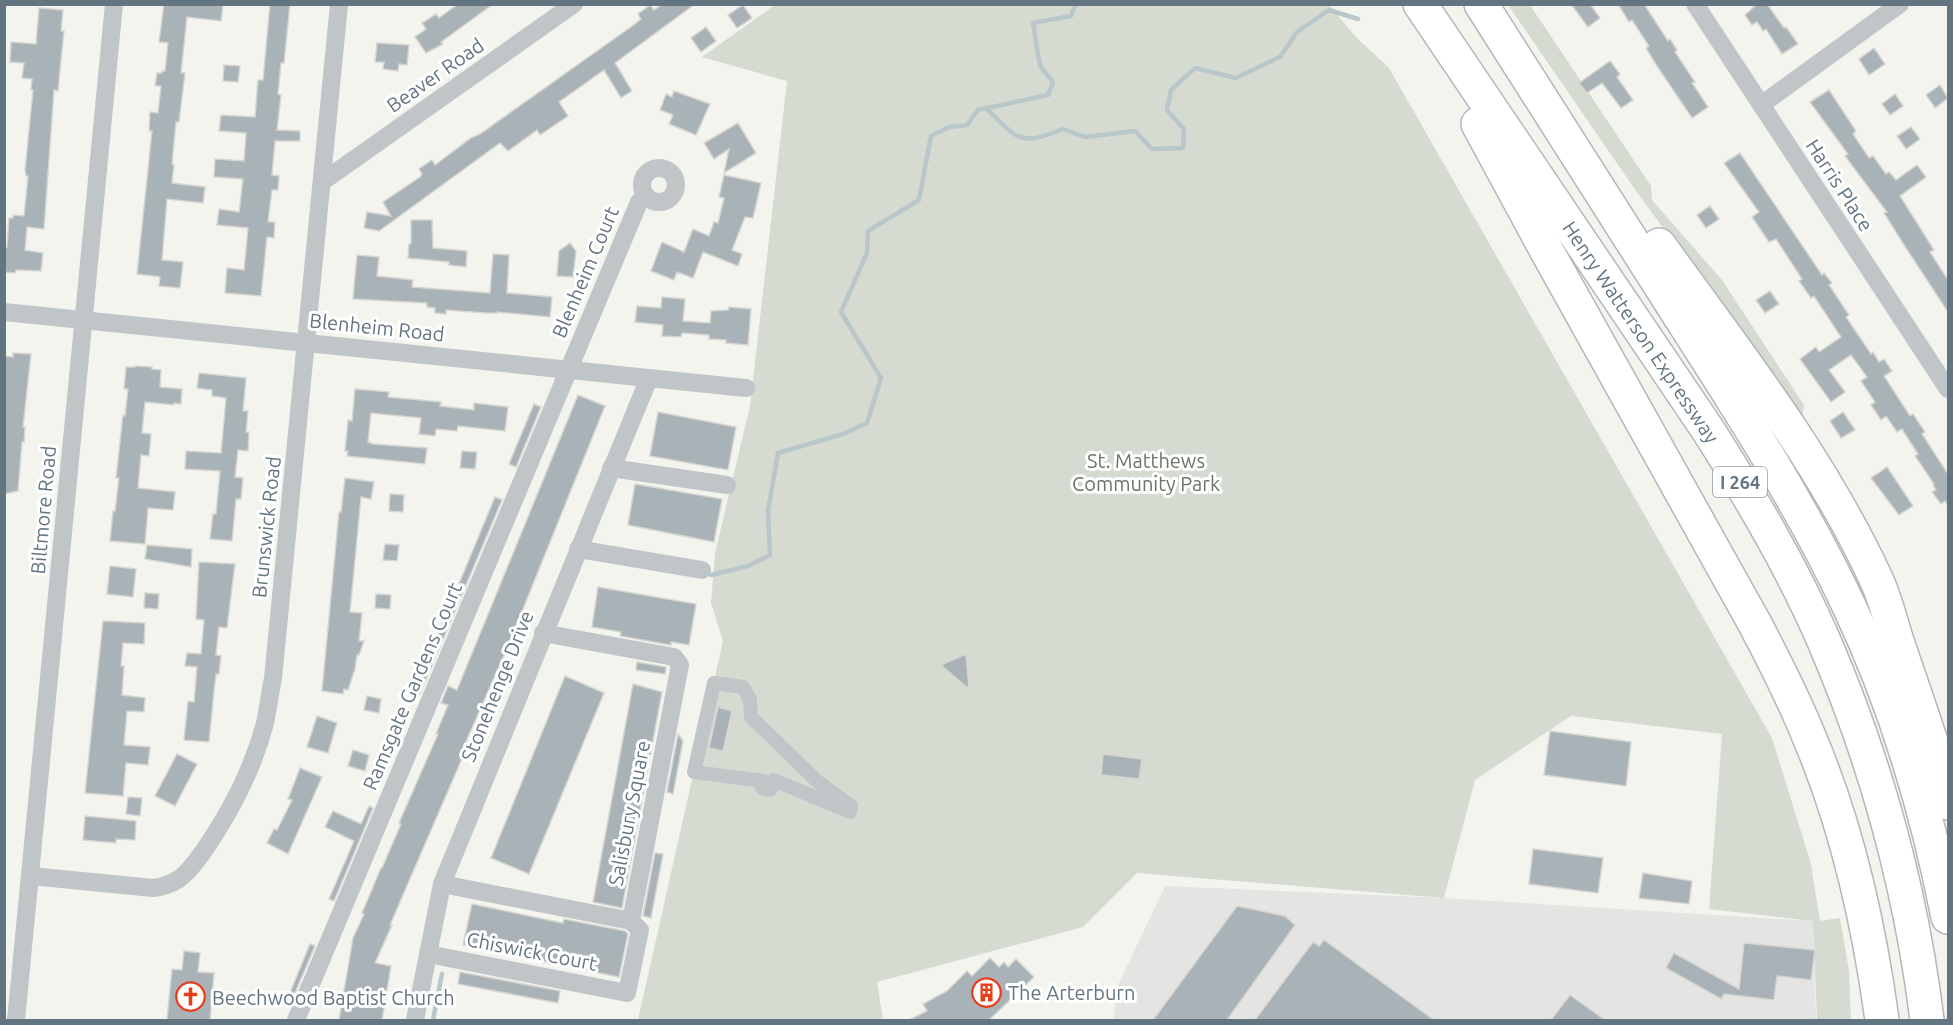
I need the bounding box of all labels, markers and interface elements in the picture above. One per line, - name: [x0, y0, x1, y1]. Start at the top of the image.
- street label: Beaver Road: [382, 33, 488, 117]
- street label: Harris Place: [1802, 135, 1878, 235]
- street label: Blenheim Court: [547, 203, 623, 341]
- street label: Henry Watterson Expressway: [1558, 217, 1724, 447]
- street label: Blenheim Road: [308, 308, 446, 346]
- street label: Biltmore Road: [26, 445, 60, 575]
- park label: St. Matthews Community Park: [1072, 449, 1220, 495]
- street label: Brunswick Road: [247, 455, 285, 599]
- road number: I 264: [1713, 467, 1767, 497]
- street label: Ramsgate Gardens Court: [358, 579, 466, 793]
- street label: Stonehenge Drive: [456, 607, 538, 765]
- street label: Salisbury Square: [604, 738, 654, 888]
- street label: Chiswick Court: [465, 927, 599, 975]
- building icon: The Arterburn: [971, 976, 1003, 1008]
- church icon: Beechwood Baptist Church: [175, 981, 207, 1013]
- place label: The Arterburn: [1008, 981, 1135, 1004]
- place label: Beechwood Baptist Church: [212, 986, 455, 1009]

